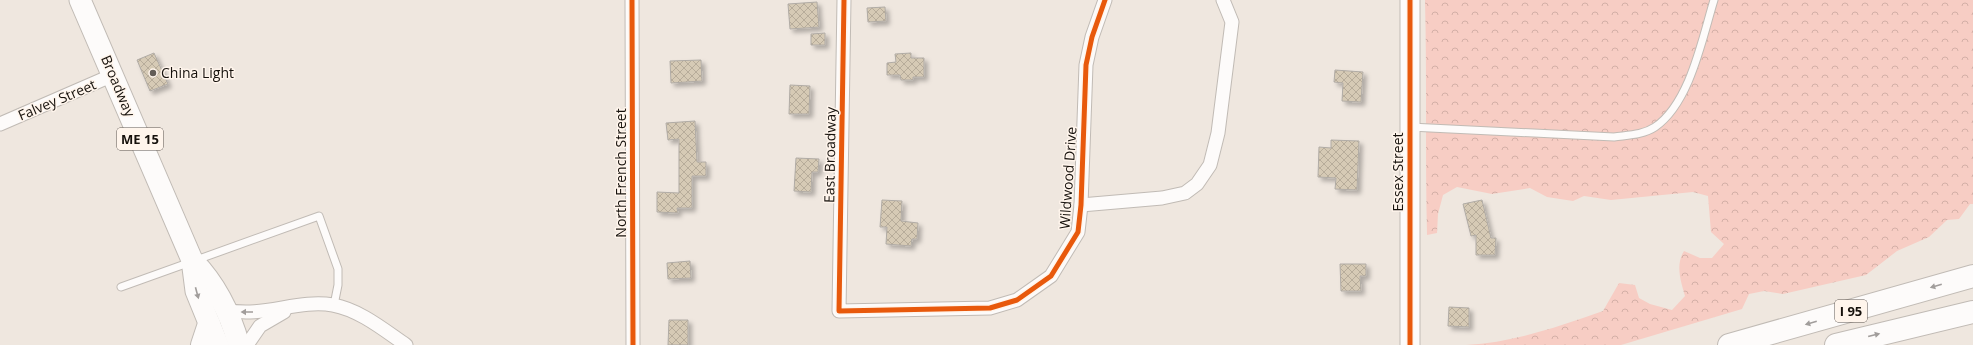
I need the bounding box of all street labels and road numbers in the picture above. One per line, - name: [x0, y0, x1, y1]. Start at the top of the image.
- street label: Broadway: [97, 52, 140, 120]
- street label: Falvey Street: [15, 75, 99, 125]
- street label: East Broadway: [819, 106, 840, 203]
- street label: North French Street: [611, 108, 630, 238]
- street label: Wildwood Drive: [1054, 126, 1081, 230]
- road number: ME 15: [117, 128, 163, 150]
- street label: Essex Street: [1388, 132, 1407, 212]
- road number: I 95: [1835, 300, 1867, 322]

